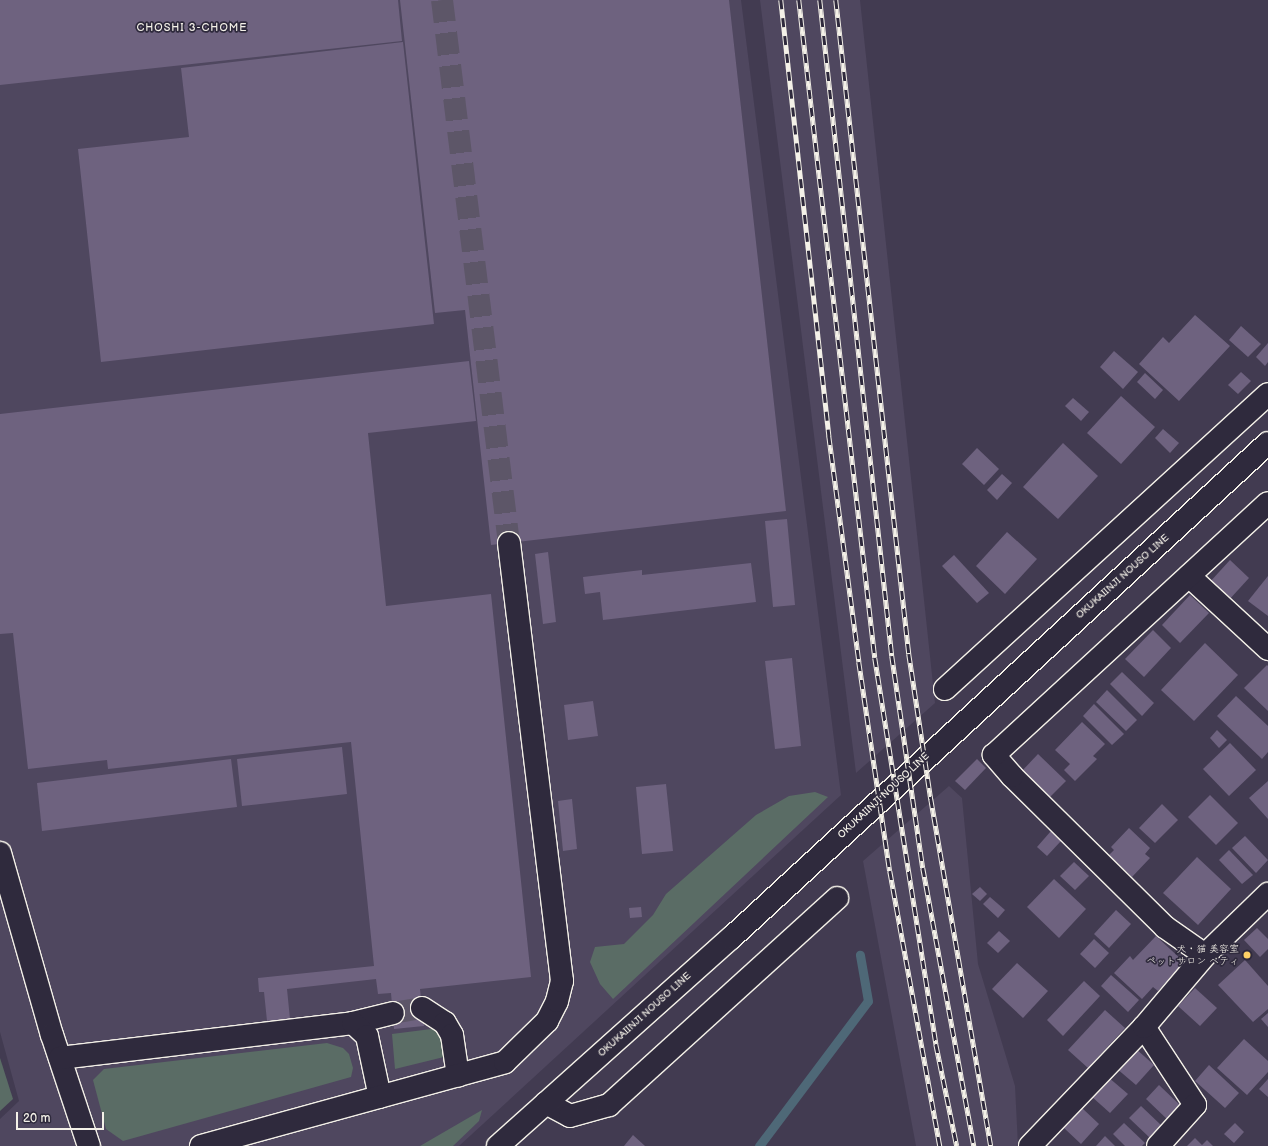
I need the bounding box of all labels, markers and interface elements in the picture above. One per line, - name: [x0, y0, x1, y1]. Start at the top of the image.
- district label: CHOSHI 3-CHOME: [136, 21, 248, 35]
- street label: OKUKAIINJI NOUSO LINE: [1074, 532, 1172, 622]
- street label: OKUKAIINJI NOUSO LINE: [836, 750, 932, 842]
- place label: 犬・猫 美容室 ペットサロン ベティ: [1146, 943, 1239, 966]
- marker: 犬・猫 美容室 ペットサロン ベティ: [1242, 950, 1252, 960]
- street label: OKUKAIINJI NOUSO LINE: [596, 970, 694, 1060]
- scale bar: [18, 1104, 106, 1130]
- text: 20 m: [23, 1111, 50, 1126]

